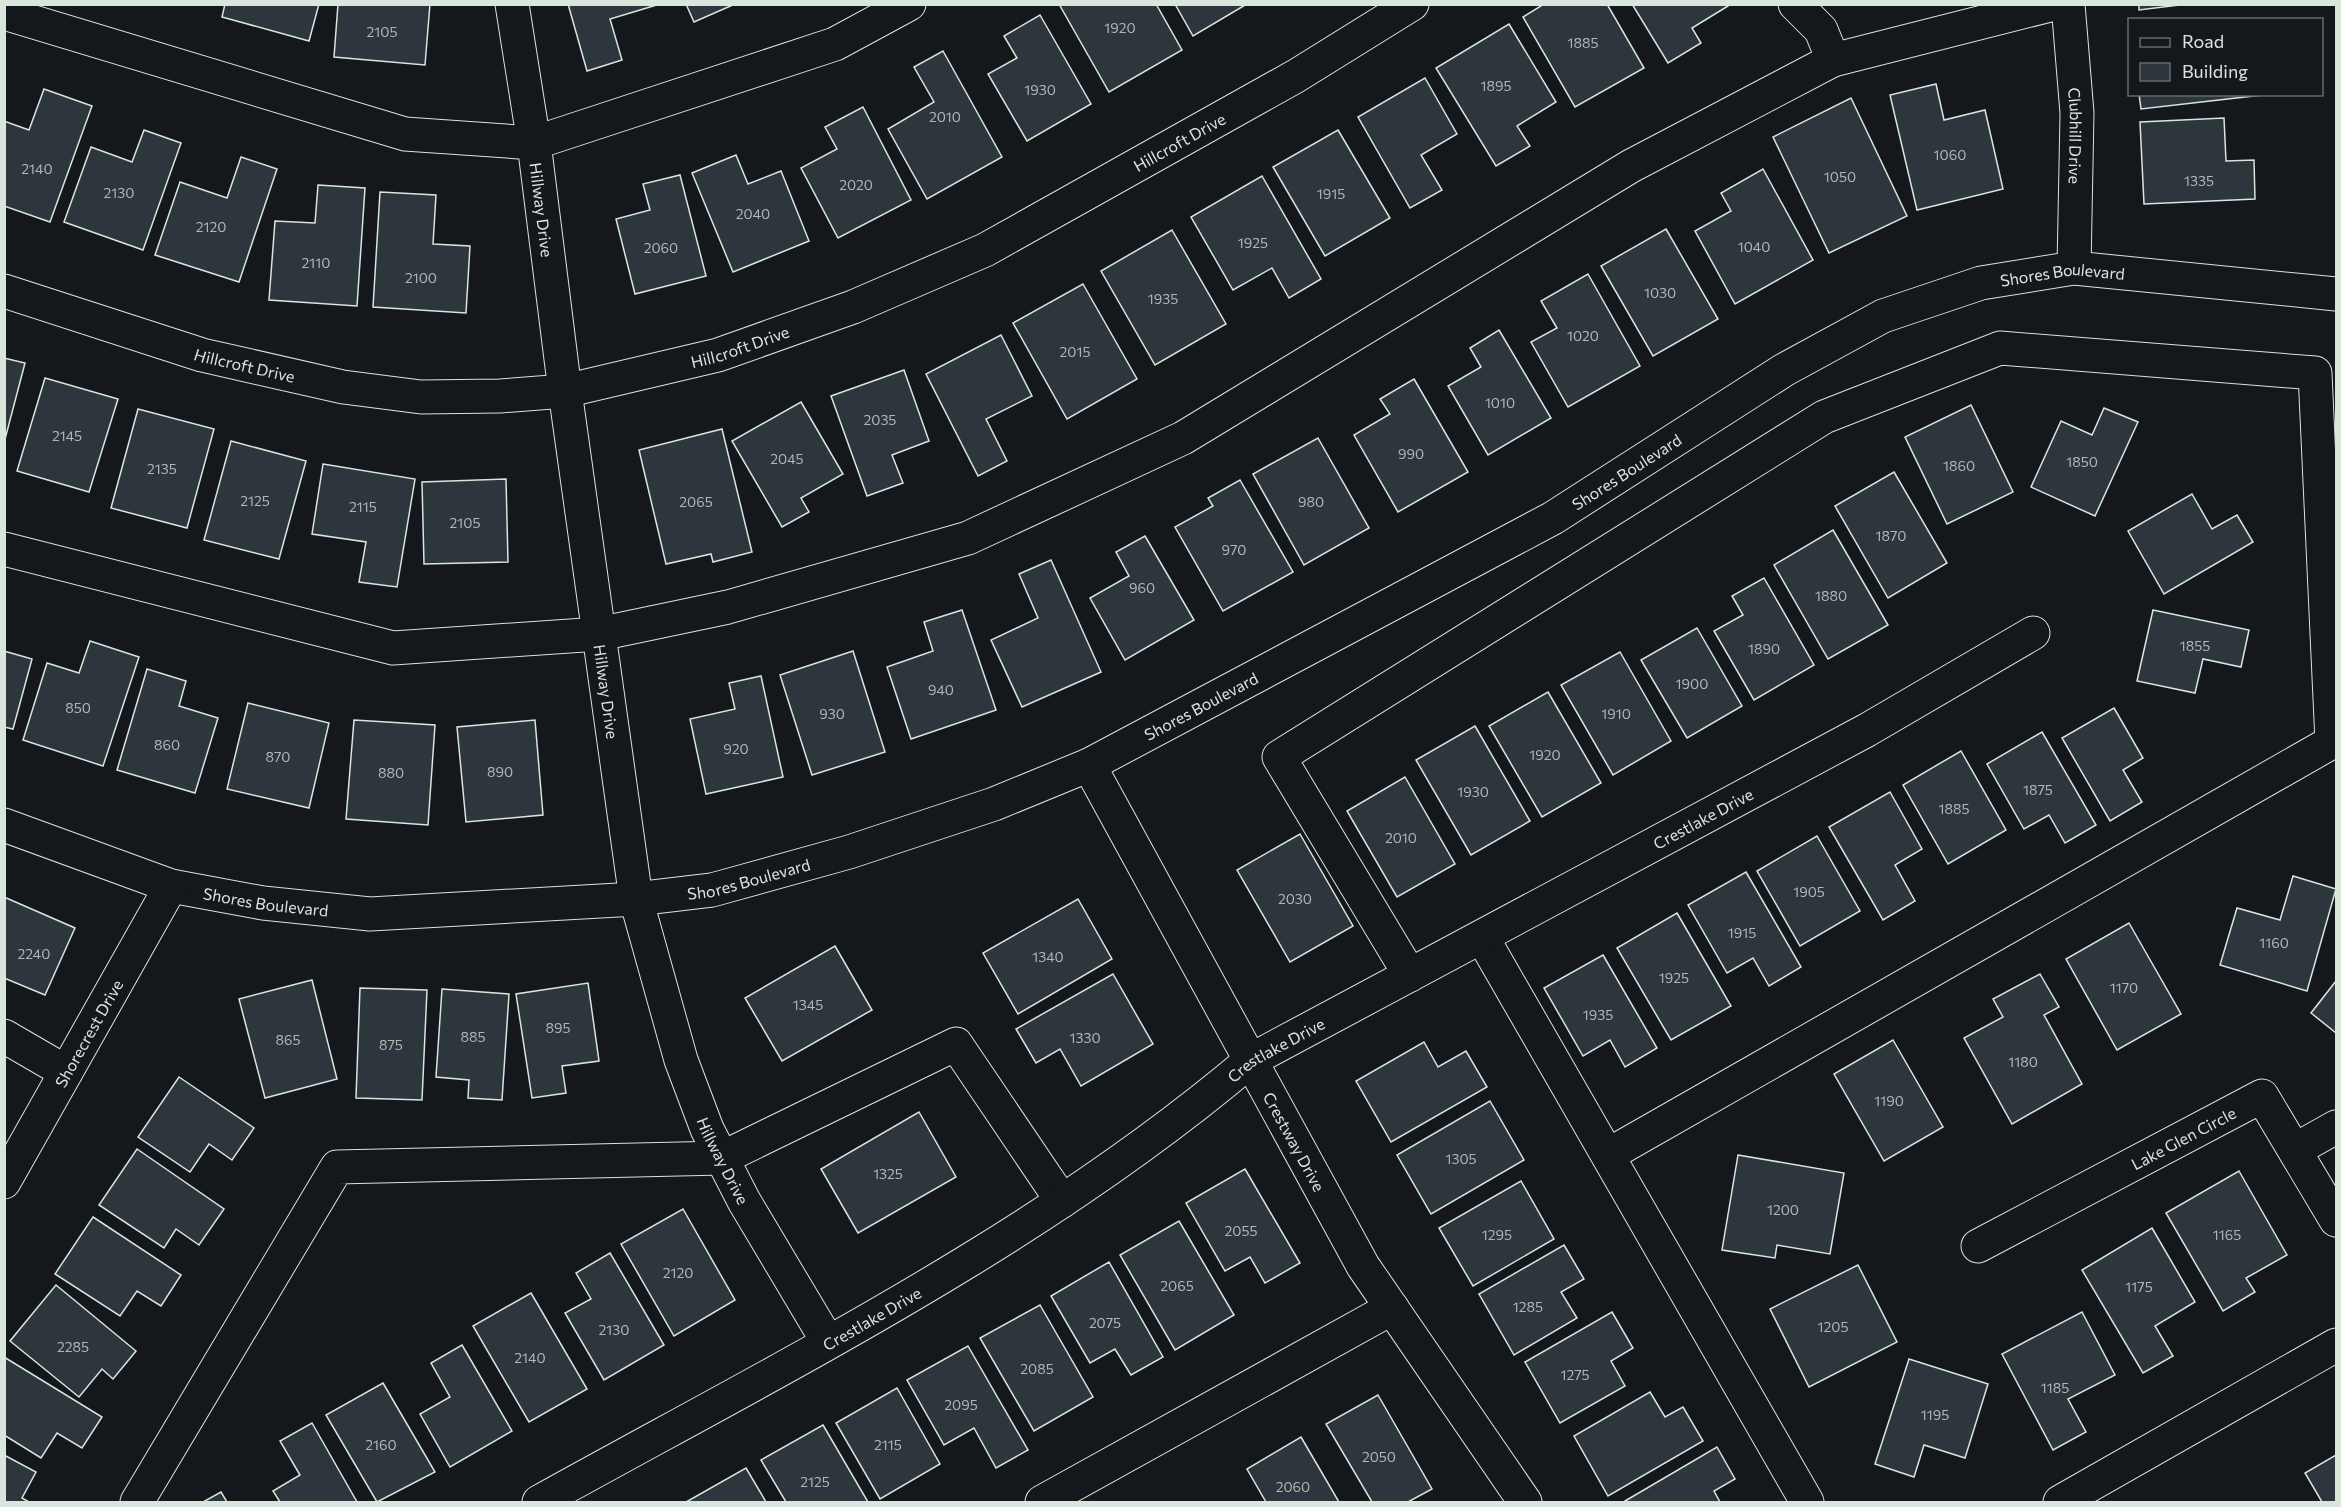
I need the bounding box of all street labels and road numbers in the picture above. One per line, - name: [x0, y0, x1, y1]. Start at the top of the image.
- street label: Clubhill Drive: [2065, 87, 2087, 184]
- street label: Hillcroft Drive: [1130, 108, 1228, 175]
- street label: Hillway Drive: [527, 161, 558, 258]
- street label: Shores Boulevard: [1999, 258, 2126, 289]
- street label: Hillcroft Drive: [689, 321, 791, 371]
- street label: Hillcroft Drive: [192, 344, 297, 385]
- street label: Shores Boulevard: [1568, 429, 1684, 513]
- street label: Hillway Drive: [591, 643, 623, 740]
- street label: Shores Boulevard: [1141, 668, 1261, 744]
- street label: Crestlake Drive: [1650, 784, 1756, 852]
- street label: Shores Boulevard: [686, 854, 812, 902]
- street label: Shores Boulevard: [202, 883, 329, 919]
- street label: Shorecrest Drive: [50, 976, 126, 1090]
- street label: Crestlake Drive: [1223, 1013, 1327, 1086]
- street label: Crestway Drive: [1260, 1088, 1330, 1194]
- street label: Lake Glen Circle: [2128, 1102, 2239, 1173]
- street label: Hillway Drive: [694, 1114, 753, 1207]
- street label: Crestlake Drive: [819, 1282, 924, 1354]

